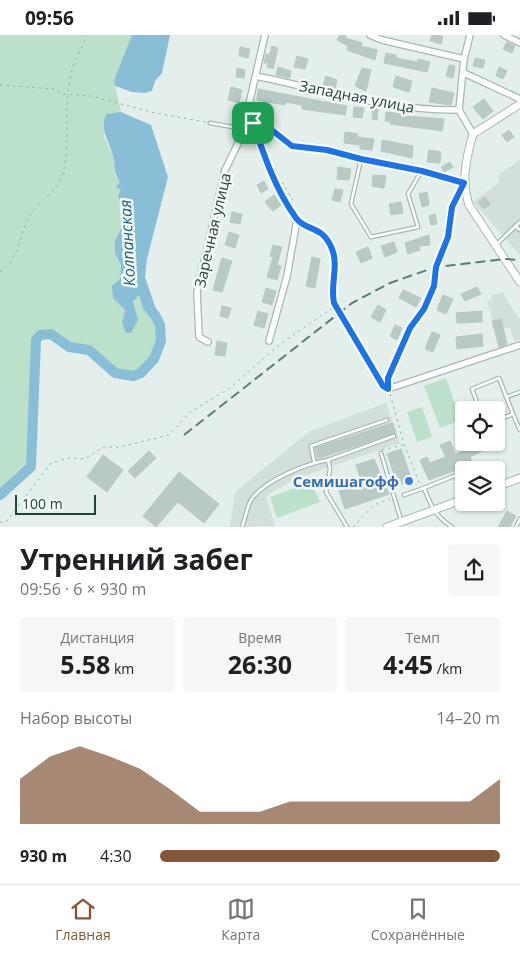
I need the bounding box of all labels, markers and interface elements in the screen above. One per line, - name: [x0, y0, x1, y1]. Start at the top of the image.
- text: 09:56: [25, 5, 74, 31]
- street label: Западная улица: [298, 75, 416, 117]
- pin: [232, 102, 274, 144]
- icon: arrive: [239, 109, 267, 137]
- street label: Заречная улица: [189, 171, 235, 289]
- water label: Колпанская: [114, 199, 140, 287]
- map controls: [455, 401, 505, 511]
- button: locate: [455, 401, 505, 451]
- button: layers: [455, 461, 505, 511]
- place label: Семишагофф: [293, 471, 399, 491]
- marker: Семишагофф: [403, 475, 415, 487]
- scale bar: [15, 492, 96, 515]
- text: 100 m: [22, 494, 63, 513]
- text: Утренний забег: [20, 540, 253, 578]
- button: share: [448, 544, 500, 596]
- text: 09:56 · 6 × 930 m: [20, 578, 146, 600]
- text: Дистанция: [60, 628, 134, 647]
- text: Время: [238, 628, 282, 647]
- text: Темп: [405, 628, 440, 647]
- text: 5.58: [60, 647, 110, 681]
- text: 26:30: [228, 647, 292, 681]
- text: 4:45: [383, 647, 433, 681]
- text: km: [110, 659, 134, 678]
- text: /km: [433, 659, 462, 678]
- text: Набор высоты: [20, 707, 132, 729]
- text: 14–20 m: [436, 707, 500, 729]
- text: 930 m: [20, 845, 67, 867]
- text: 4:30: [100, 845, 132, 867]
- tab: Главная: [55, 895, 111, 944]
- tab: Карта: [221, 895, 260, 944]
- tab: Сохранённые: [371, 895, 465, 944]

